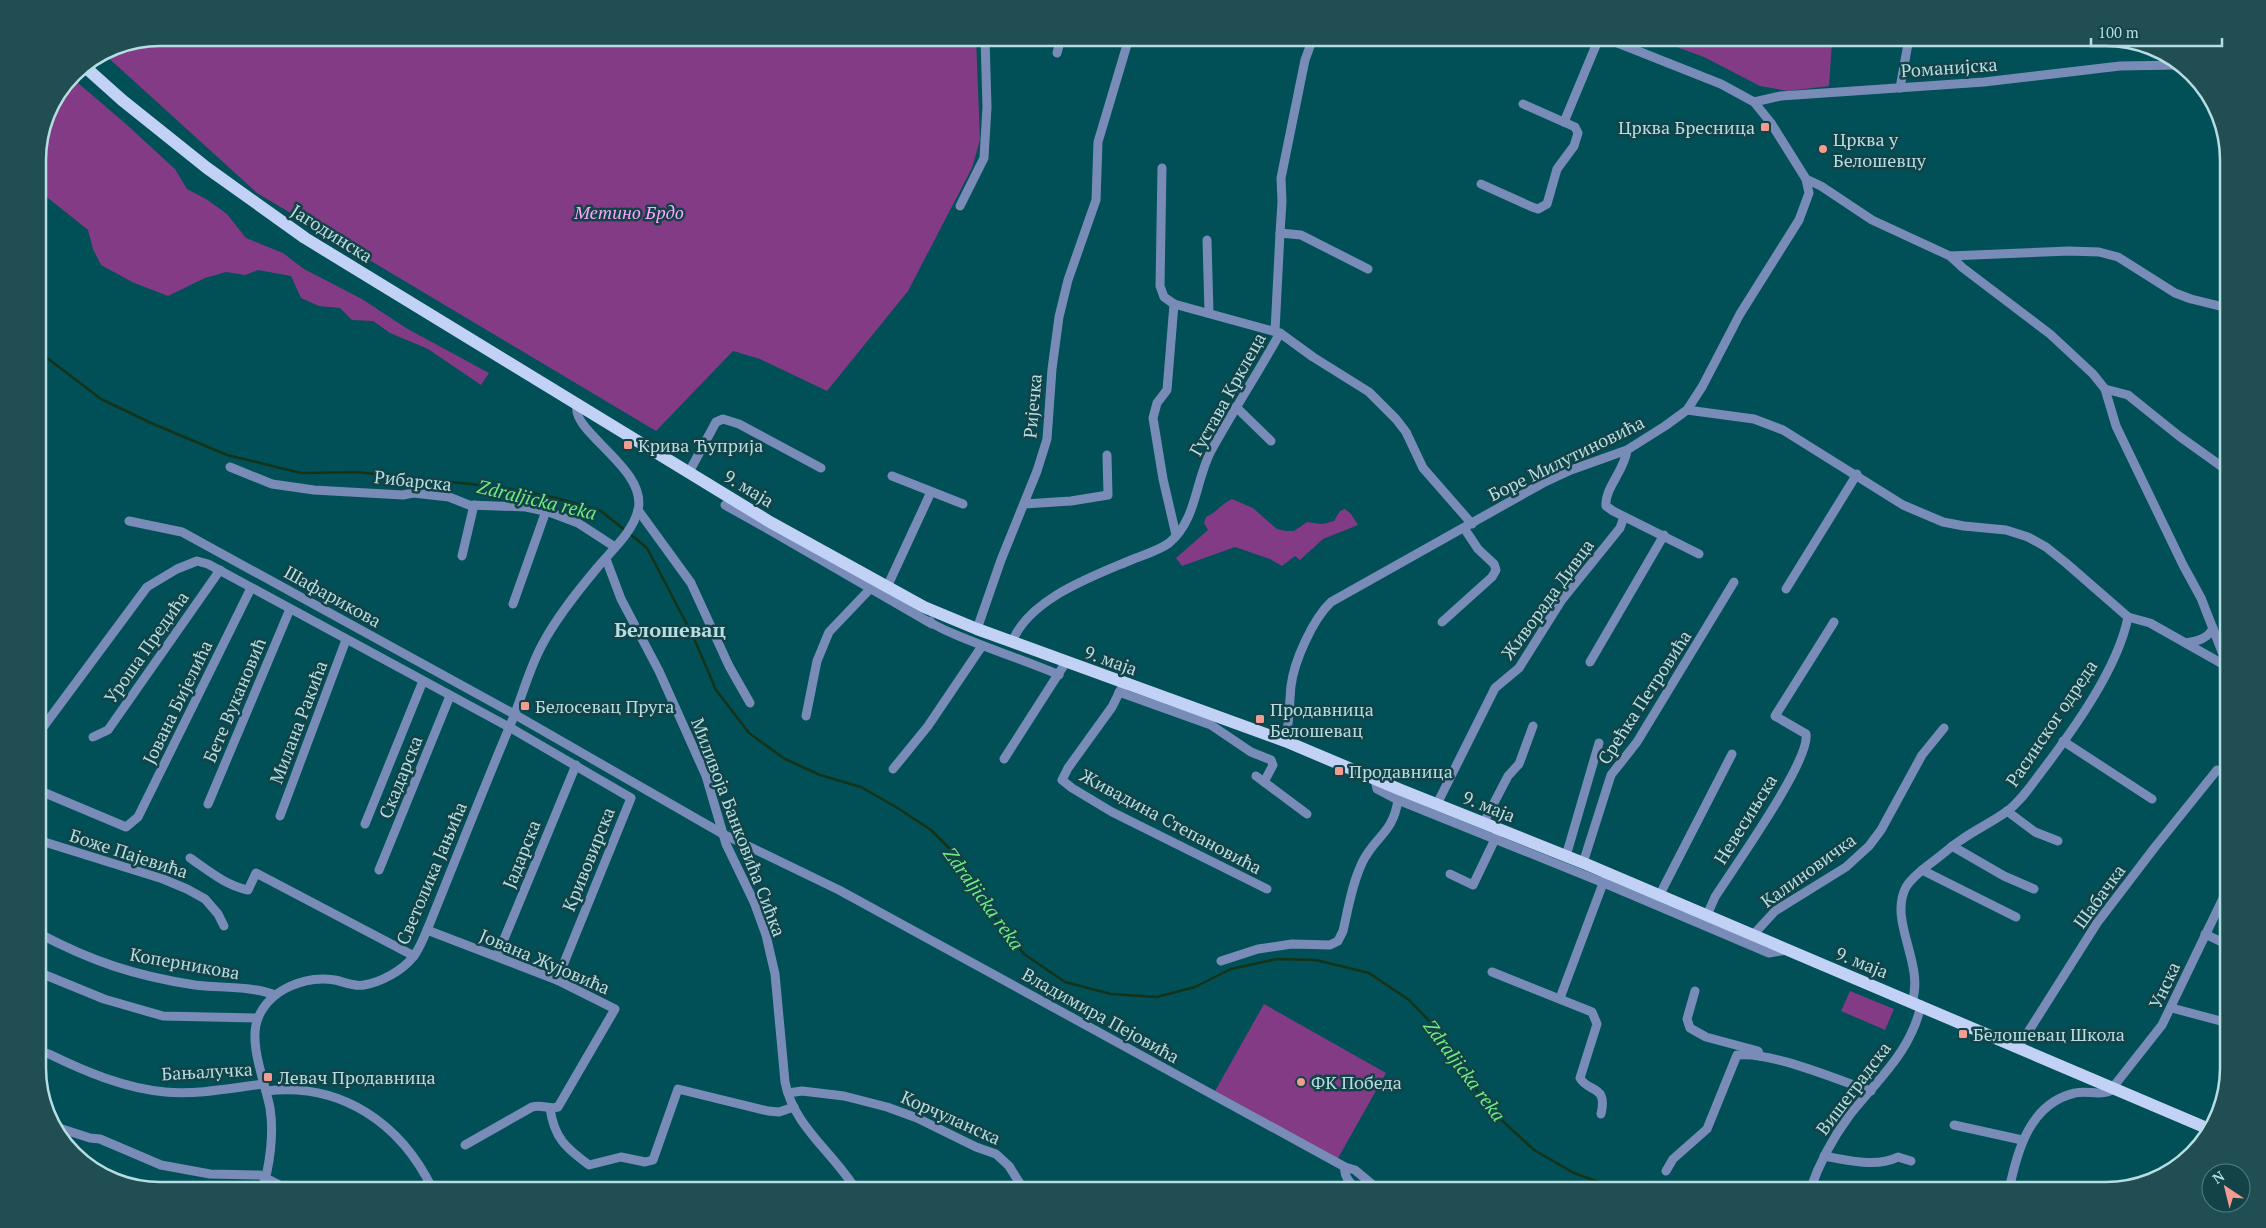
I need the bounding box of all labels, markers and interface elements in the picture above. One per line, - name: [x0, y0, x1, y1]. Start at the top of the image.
- scale bar: [2091, 15, 2222, 47]
- text: 100 m: [2098, 22, 2139, 42]
- street label: Романијска: [1900, 52, 1998, 82]
- place label: Црква Бресница: [1618, 115, 1755, 139]
- marker: Црква Бресница: [1759, 121, 1771, 133]
- place label: Црква у Белошевцу: [1833, 127, 1927, 172]
- marker: Црква у Белошевцу: [1817, 143, 1829, 155]
- street label: Јагодинска: [287, 198, 377, 268]
- park label: Метино Брдо: [573, 200, 684, 224]
- street label: Густава Крклеца: [1183, 328, 1271, 460]
- street label: Ријечка: [1017, 373, 1047, 439]
- street label: Боре Милутиновића: [1484, 410, 1648, 506]
- place label: Крива Ћуприја: [638, 433, 763, 457]
- marker: Крива Ћуприја: [622, 439, 634, 451]
- street label: Рибарска: [373, 464, 453, 496]
- street label: 9. маја: [719, 464, 779, 512]
- water label: Zdraljicka reka: [475, 473, 599, 525]
- street label: Живорада Дивца: [1495, 534, 1599, 664]
- street label: Шафарикова: [280, 560, 386, 632]
- street label: Уроша Предића: [98, 586, 194, 708]
- district label: Белошевац: [614, 616, 726, 643]
- street label: Срећка Петровића: [1592, 625, 1696, 769]
- street label: Бете Вукановић: [197, 634, 271, 766]
- street label: Јована Бијелића: [137, 636, 217, 768]
- street label: 9. маја: [1081, 639, 1141, 681]
- street label: Расинског одреда: [2000, 655, 2102, 791]
- street label: Милана Ракића: [263, 657, 333, 787]
- place label: Белосевац Пруга: [535, 694, 674, 718]
- place label: Продавница Белошевац: [1270, 697, 1374, 742]
- marker: Белосевац Пруга: [519, 700, 531, 712]
- marker: Продавница Белошевац: [1254, 713, 1266, 725]
- street label: Миливоја Банковића Сићка: [686, 714, 792, 940]
- street label: Скадарска: [373, 732, 427, 822]
- place label: Продавница: [1349, 759, 1453, 783]
- street label: Живадина Степановића: [1076, 763, 1266, 879]
- marker: Продавница: [1333, 765, 1345, 777]
- street label: Невесињска: [1708, 770, 1782, 868]
- street label: 9. маја: [1459, 785, 1519, 827]
- street label: Светолика Јањића: [390, 798, 472, 948]
- street label: Кривовирска: [556, 803, 620, 915]
- street label: Јадарска: [496, 816, 546, 892]
- street label: Боже Пајевића: [67, 823, 191, 883]
- street label: Калиновичка: [1756, 827, 1860, 913]
- water label: Zdraljicka reka: [938, 841, 1030, 955]
- street label: Шабачка: [2068, 859, 2130, 933]
- street label: Јована Жујовића: [476, 923, 614, 999]
- street label: 9. маја: [1832, 941, 1892, 983]
- street label: Коперникова: [128, 942, 242, 984]
- street label: Унска: [2143, 958, 2185, 1012]
- street label: Владимира Пејовића: [1018, 962, 1184, 1068]
- water label: Zdraljicka reka: [1418, 1014, 1512, 1126]
- place label: Белошевац Школа: [1973, 1022, 2125, 1046]
- marker: Белошевац Школа: [1957, 1028, 1969, 1040]
- street label: Вишеградска: [1810, 1037, 1896, 1139]
- street label: Бањалучка: [161, 1057, 253, 1085]
- place label: Левач Продавница: [277, 1065, 436, 1089]
- place label: ФК Победа: [1311, 1070, 1402, 1094]
- marker: Левач Продавница: [262, 1071, 274, 1083]
- marker: ФК Победа: [1295, 1076, 1307, 1088]
- street label: Корчуланска: [897, 1084, 1005, 1150]
- north arrow: [2201, 1163, 2251, 1213]
- text: N: [2208, 1166, 2228, 1188]

